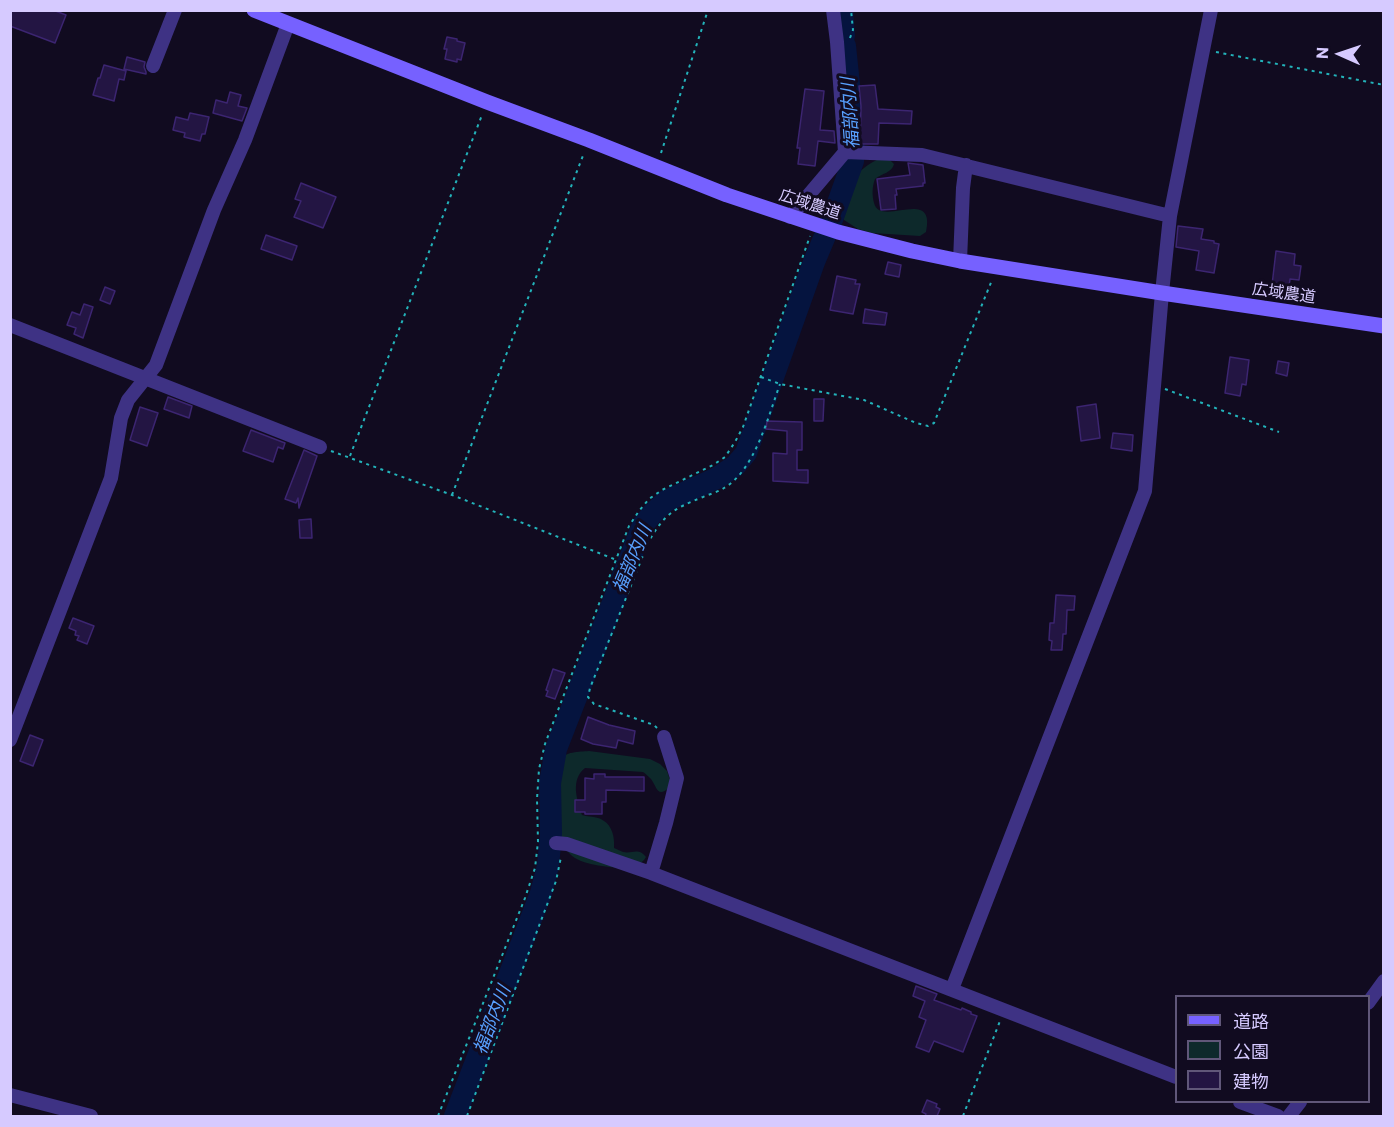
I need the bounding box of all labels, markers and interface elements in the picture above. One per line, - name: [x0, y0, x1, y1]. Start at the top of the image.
- north arrow: [1310, 24, 1370, 84]
- text: N: [1312, 47, 1331, 60]
- water label: 福部内川: [837, 76, 863, 150]
- street label: 広域農道: [777, 185, 843, 223]
- street label: 広域農道: [1251, 279, 1317, 307]
- water label: 福部内川: [608, 522, 656, 596]
- water label: 福部内川: [469, 983, 515, 1057]
- legend: [1175, 995, 1370, 1103]
- text: 道路: [1233, 1010, 1269, 1032]
- text: 公園: [1233, 1040, 1269, 1062]
- text: 建物: [1233, 1070, 1269, 1092]

